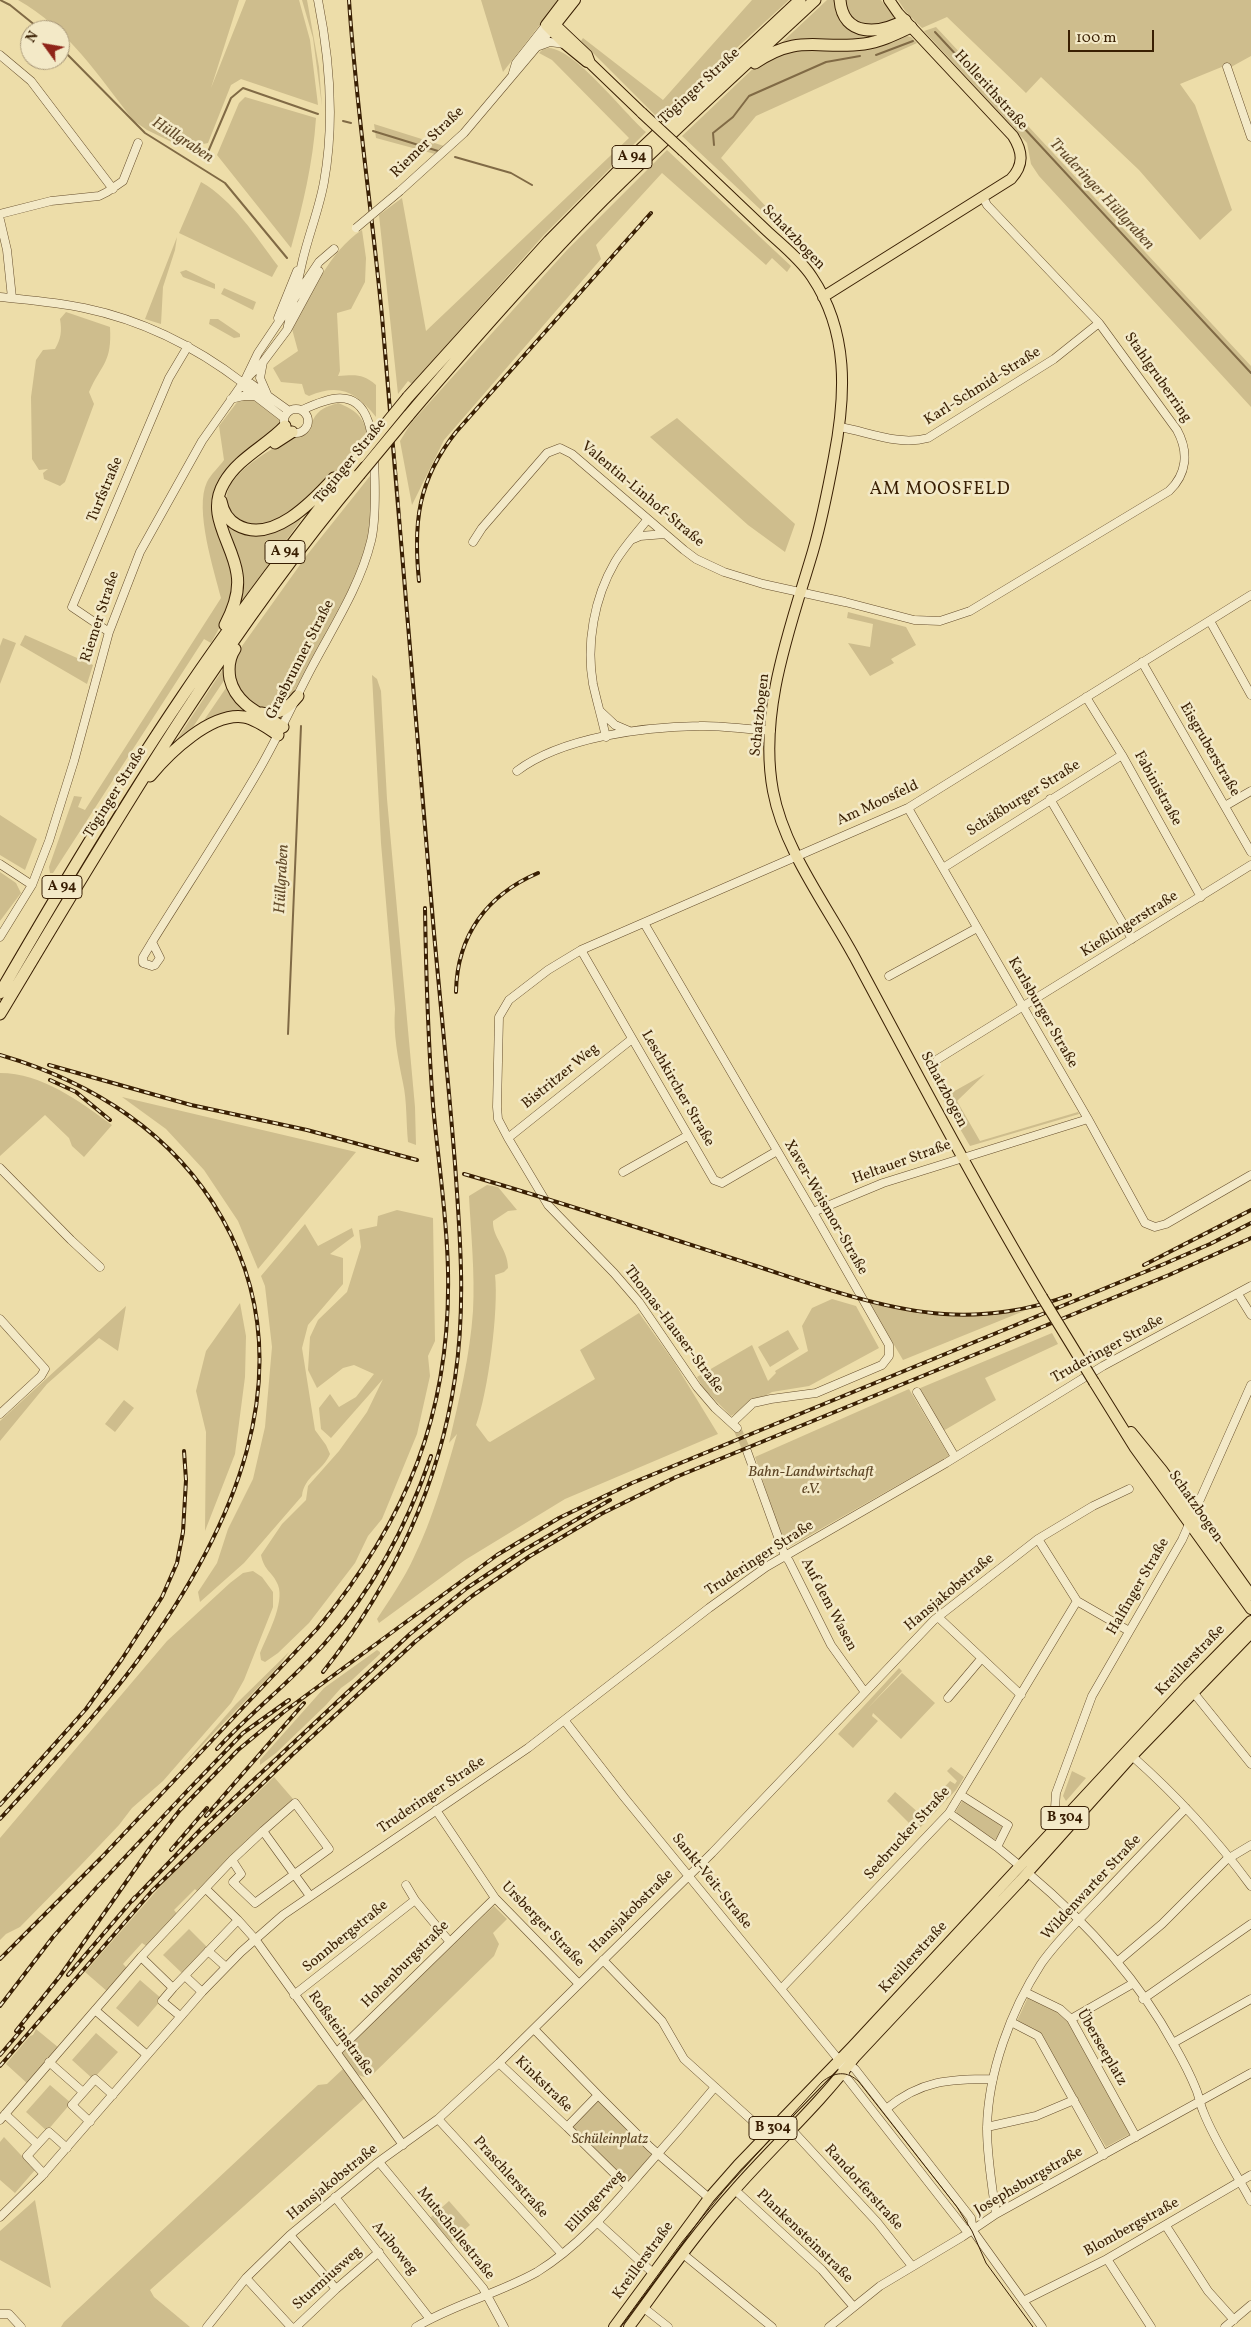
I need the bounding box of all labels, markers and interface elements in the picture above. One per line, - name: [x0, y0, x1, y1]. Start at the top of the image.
- north arrow: [20, 20, 70, 70]
- scale bar: [1071, 20, 1157, 52]
- text: N: [22, 28, 43, 47]
- text: 100 m: [1076, 28, 1116, 49]
- street label: Töginger Straße: [656, 45, 744, 129]
- street label: Hollerithstraße: [949, 47, 1031, 135]
- street label: Riemer Straße: [388, 104, 468, 182]
- water label: Hüllgraben: [148, 114, 216, 168]
- water label: Truderinger Hüllgraben: [1044, 135, 1158, 255]
- road number: A 94: [612, 146, 652, 168]
- street label: Schatzbogen: [758, 202, 828, 274]
- street label: Stahlgruberring: [1119, 329, 1195, 427]
- street label: Karl-Schmid-Straße: [921, 344, 1045, 430]
- street label: Töginger Straße: [311, 416, 391, 508]
- street label: Valentin-Linhof-Straße: [577, 438, 707, 552]
- street label: Turfstraße: [84, 455, 128, 525]
- district label: AM MOOSFELD: [868, 480, 1012, 502]
- road number: A 94: [265, 540, 305, 564]
- street label: Riemer Straße: [78, 569, 124, 665]
- street label: Grasbrunner Straße: [263, 597, 339, 723]
- street label: Schatzbogen: [748, 673, 774, 757]
- street label: Eisgruberstraße: [1175, 700, 1243, 800]
- street label: Töginger Straße: [81, 744, 151, 842]
- street label: Fabinistraße: [1129, 748, 1185, 830]
- street label: Schäßburger Straße: [964, 757, 1084, 841]
- street label: Am Moosfeld: [834, 777, 922, 831]
- water label: Hüllgraben: [272, 844, 294, 914]
- road number: A 94: [42, 876, 82, 899]
- street label: Kießlingerstraße: [1078, 888, 1182, 962]
- street label: Karlsburger Straße: [1003, 954, 1081, 1072]
- street label: Leschkircher Straße: [636, 1028, 718, 1150]
- street label: Bistritzer Weg: [519, 1040, 603, 1114]
- street label: Schatzbogen: [915, 1049, 971, 1131]
- street label: Xaver-Weismor-Straße: [779, 1137, 871, 1279]
- street label: Heltauer Straße: [850, 1137, 954, 1189]
- street label: Thomas-Hauser-Straße: [619, 1263, 727, 1397]
- street label: Truderinger Straße: [1049, 1312, 1167, 1388]
- park label: Bahn-Landwirtschaft e.V.: [748, 1464, 874, 1499]
- street label: Schatzbogen: [1164, 1468, 1226, 1546]
- street label: Truderinger Straße: [702, 1517, 818, 1601]
- street label: Halfinger Straße: [1104, 1535, 1174, 1639]
- street label: Hansjakobstraße: [902, 1550, 998, 1636]
- street label: Auf dem Wasen: [796, 1555, 860, 1655]
- street label: Kreillerstraße: [1153, 1622, 1229, 1700]
- street label: Truderinger Straße: [375, 1753, 489, 1839]
- street label: Seebrucker Straße: [861, 1784, 955, 1884]
- road number: B 304: [1041, 1806, 1089, 1830]
- street label: Sankt-Veit-Straße: [667, 1831, 755, 1933]
- street label: Wildenwarter Straße: [1038, 1831, 1146, 1945]
- street label: Hansjakobstraße: [586, 1866, 678, 1958]
- street label: Ursberger Straße: [497, 1879, 587, 1971]
- street label: Sonnbergstraße: [300, 1897, 392, 1977]
- street label: Hohenburgstraße: [359, 1918, 453, 2012]
- street label: Kreillerstraße: [876, 1918, 952, 1998]
- street label: Roßsteinstraße: [303, 1988, 377, 2080]
- street label: Überseeplatz: [1072, 2007, 1130, 2089]
- street label: Kinkstraße: [510, 2053, 576, 2117]
- road number: B 304: [749, 2116, 797, 2140]
- park label: Schüleinplatz: [572, 2131, 648, 2149]
- street label: Praschlerstraße: [469, 2133, 551, 2223]
- street label: Hansjakobstraße: [284, 2141, 382, 2225]
- street label: Randorferstraße: [820, 2141, 906, 2235]
- street label: Josephsburgstraße: [972, 2144, 1086, 2220]
- street label: Ellingerweg: [563, 2167, 629, 2237]
- street label: Mutschellestraße: [412, 2184, 498, 2284]
- street label: Plankensteinstraße: [752, 2186, 856, 2288]
- street label: Blombergstraße: [1081, 2194, 1183, 2262]
- street label: Ariboweg: [367, 2219, 421, 2279]
- street label: Kreillerstraße: [610, 2219, 678, 2303]
- street label: Sturmiusweg: [290, 2243, 366, 2315]

